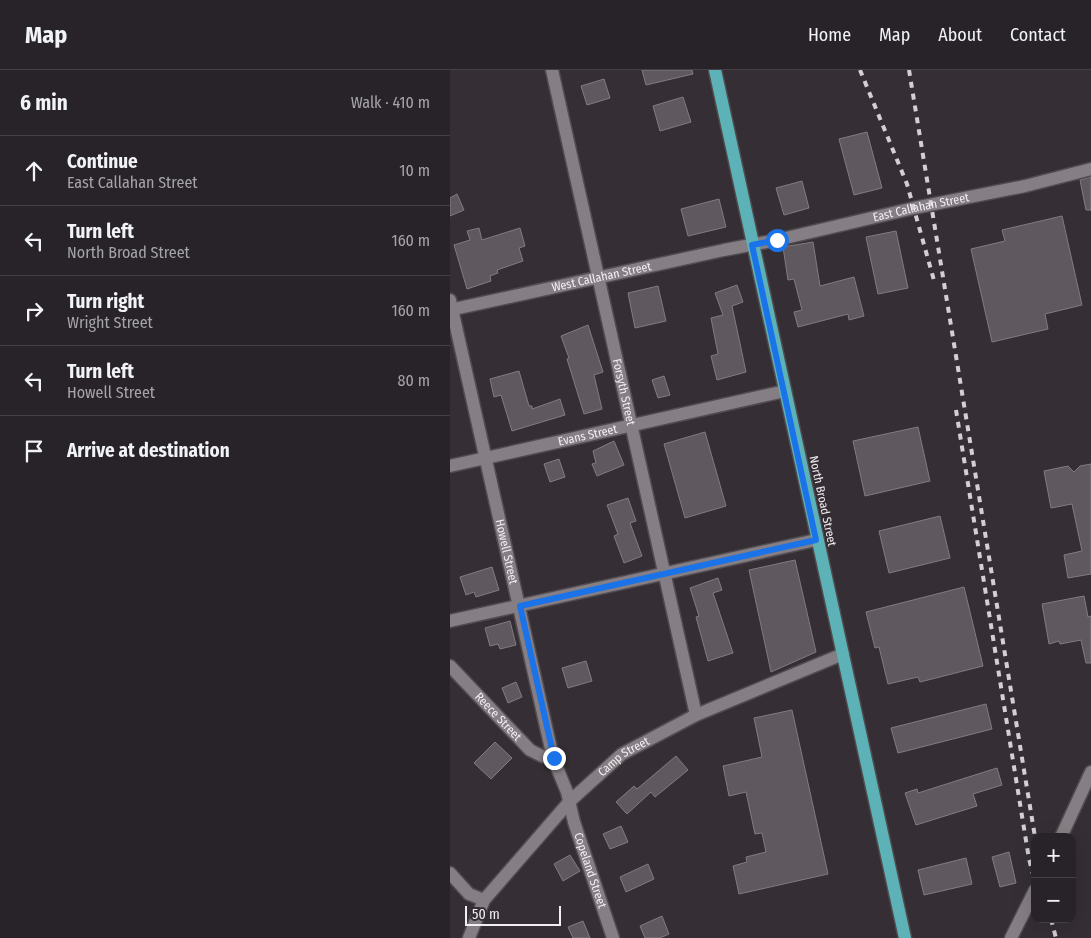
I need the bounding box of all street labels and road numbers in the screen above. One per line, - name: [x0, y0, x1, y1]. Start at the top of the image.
- street label: East Callahan Street: [871, 190, 970, 224]
- street label: West Callahan Street: [550, 259, 653, 295]
- street label: Forsyth Street: [610, 357, 638, 427]
- street label: Evans Street: [557, 422, 619, 449]
- street label: North Broad Street: [807, 454, 839, 548]
- street label: Howell Street: [493, 518, 521, 586]
- street label: Reece Street: [472, 690, 525, 744]
- street label: Camp Street: [595, 734, 652, 779]
- street label: Copeland Street: [571, 831, 609, 910]

